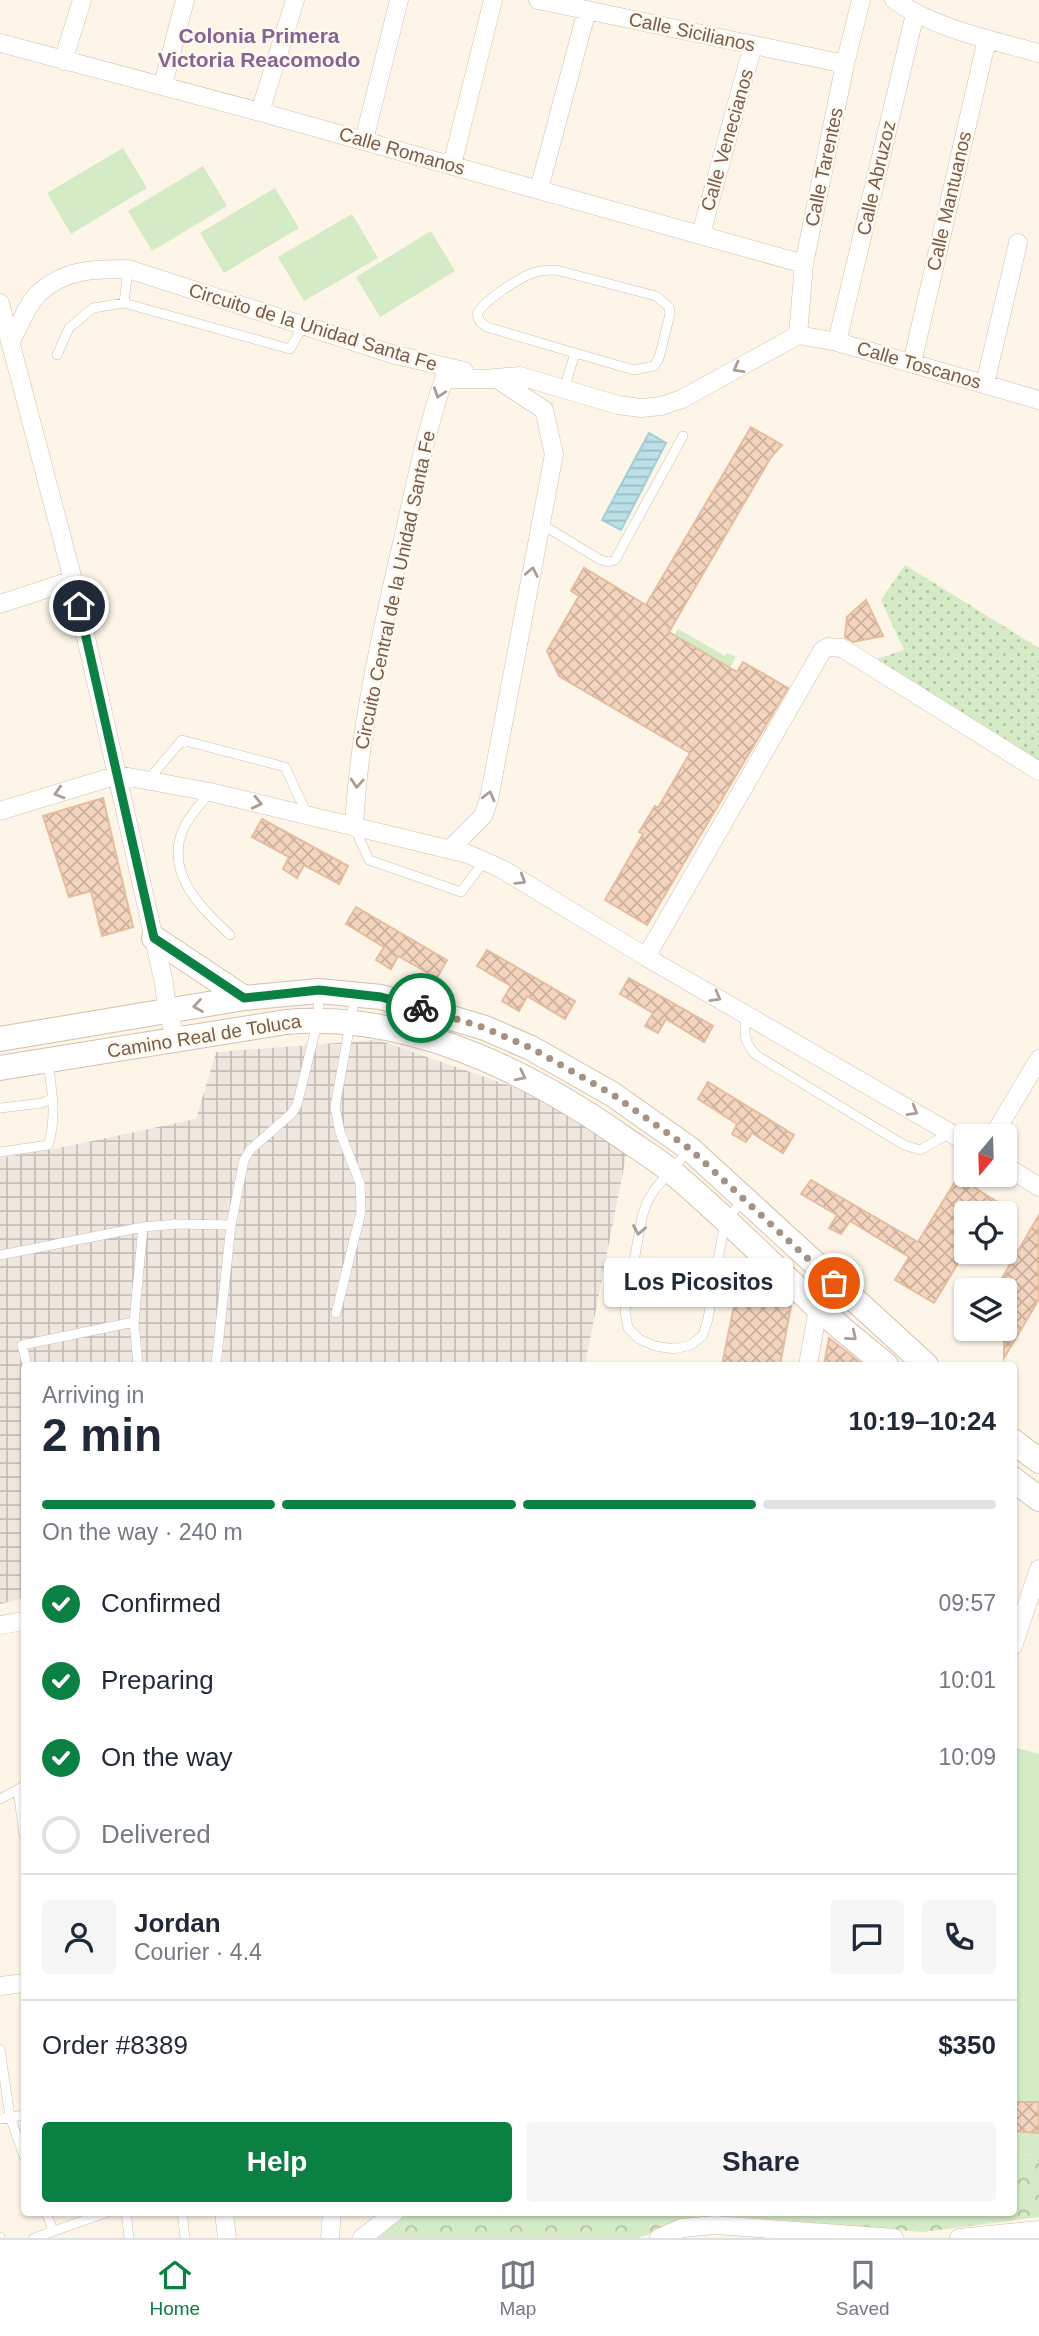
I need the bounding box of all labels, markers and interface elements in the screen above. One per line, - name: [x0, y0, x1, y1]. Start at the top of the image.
- street label: Calle Sicilianos: [627, 8, 757, 56]
- district label: Colonia Primera Victoria Reacomodo: [158, 24, 360, 71]
- street label: Calle Venecianos: [697, 67, 757, 213]
- street label: Calle Tarentes: [801, 106, 847, 228]
- street label: Calle Abruzoz: [853, 119, 899, 237]
- street label: Calle Romanos: [337, 123, 467, 179]
- street label: Calle Mantuanos: [923, 129, 975, 273]
- street label: Circuito de la Unidad Santa Fe: [186, 279, 440, 375]
- street label: Calle Toscanos: [854, 337, 984, 393]
- one-way arrow: [732, 360, 745, 373]
- one-way arrow: [433, 387, 447, 399]
- street label: Circuito Central de la Unidad Santa Fe: [351, 429, 439, 751]
- one-way arrow: [523, 566, 538, 578]
- pin: [49, 576, 109, 636]
- icon: home: [60, 587, 98, 625]
- one-way arrow: [350, 778, 365, 789]
- one-way arrow: [53, 785, 66, 799]
- one-way arrow: [481, 790, 495, 802]
- one-way arrow: [251, 794, 263, 809]
- one-way arrow: [513, 872, 526, 885]
- courier: [386, 973, 456, 1043]
- icon: bike: [402, 989, 440, 1027]
- one-way arrow: [708, 989, 721, 1002]
- one-way arrow: [192, 998, 204, 1013]
- street label: Camino Real de Toluca: [106, 1010, 303, 1062]
- one-way arrow: [514, 1067, 526, 1081]
- one-way arrow: [905, 1103, 918, 1116]
- north arrow: [954, 1124, 1017, 1186]
- map controls: [954, 1124, 1017, 1341]
- button: locate: [954, 1201, 1017, 1264]
- one-way arrow: [632, 1224, 647, 1235]
- pin: [804, 1253, 864, 1313]
- callout: Los Picositos: [603, 1258, 792, 1308]
- icon: bag: [815, 1264, 853, 1302]
- text: Los Picositos: [624, 1269, 773, 1295]
- button: layers: [954, 1278, 1017, 1341]
- one-way arrow: [844, 1328, 857, 1340]
- text: Arriving in: [42, 1382, 144, 1408]
- text: 10:19–10:24: [849, 1406, 996, 1436]
- text: 2 min: [42, 1409, 162, 1461]
- text: On the way · 240 m: [42, 1519, 243, 1545]
- icon: check: [42, 1585, 80, 1623]
- text: Confirmed: [101, 1588, 221, 1618]
- text: 09:57: [938, 1590, 996, 1616]
- icon: check: [42, 1662, 80, 1700]
- text: Preparing: [101, 1665, 214, 1695]
- text: 10:01: [938, 1667, 996, 1693]
- icon: check: [42, 1739, 80, 1777]
- text: On the way: [101, 1742, 233, 1772]
- text: 10:09: [938, 1744, 996, 1770]
- text: Delivered: [101, 1819, 211, 1849]
- button: person: [42, 1900, 116, 1974]
- button: chat: [830, 1900, 904, 1974]
- button: phone: [922, 1900, 996, 1974]
- text: Jordan: [134, 1908, 221, 1938]
- text: Courier · 4.4: [134, 1939, 262, 1965]
- text: Order #8389: [42, 2030, 188, 2060]
- text: $350: [938, 2030, 996, 2060]
- button: Help: [42, 2122, 512, 2202]
- button: Share: [526, 2122, 996, 2202]
- tab: Home: [149, 2256, 200, 2320]
- tab: Map: [499, 2256, 537, 2320]
- tab: Saved: [836, 2256, 890, 2320]

